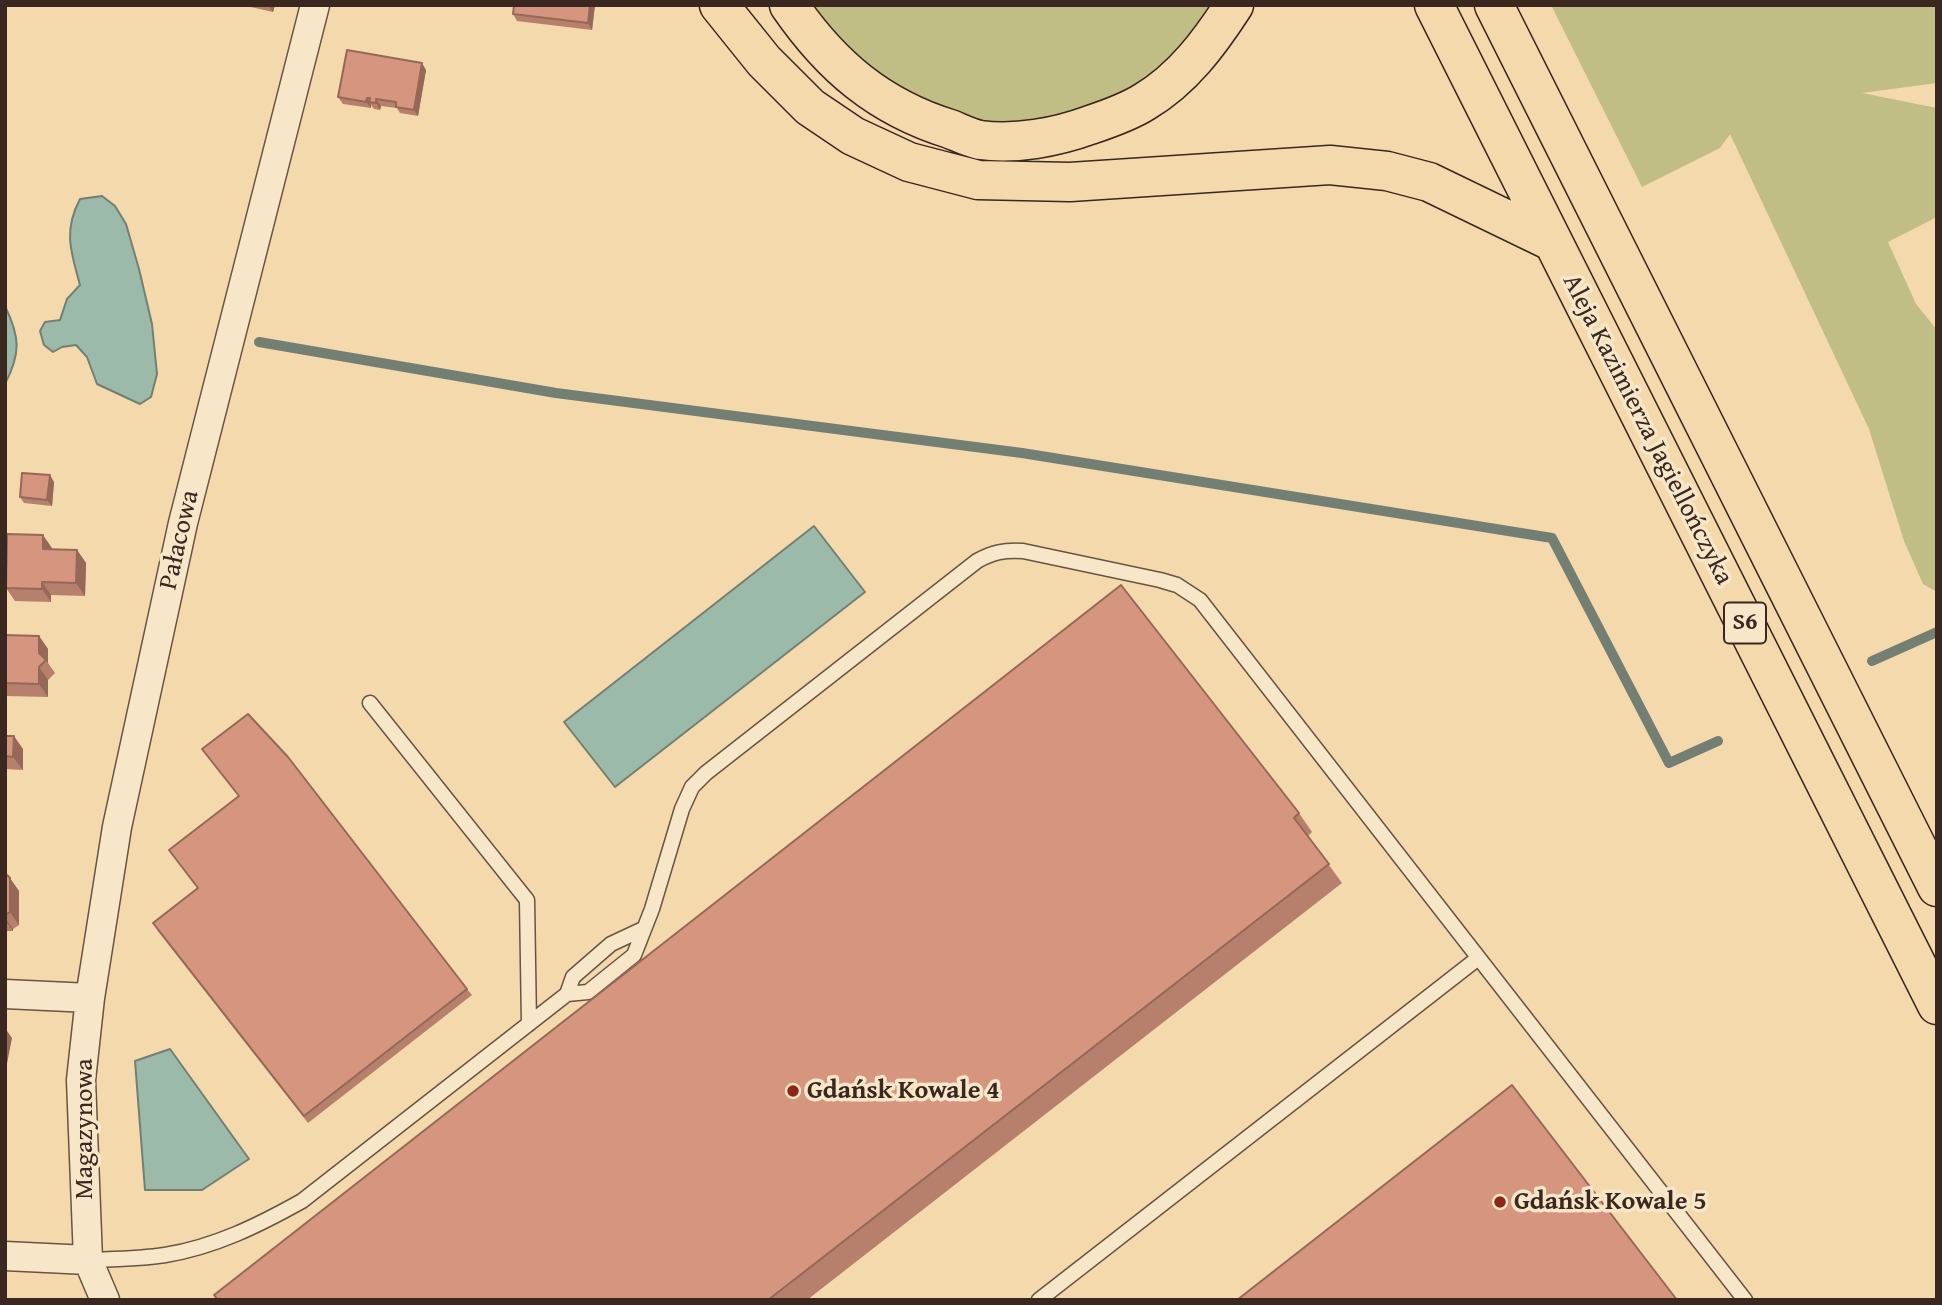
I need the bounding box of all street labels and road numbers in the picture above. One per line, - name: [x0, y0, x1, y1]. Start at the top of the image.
- street label: Aleja Kazimierza Jagiellończyka: [1555, 270, 1739, 590]
- street label: Pałacowa: [153, 487, 207, 593]
- road number: S6: [1724, 602, 1766, 644]
- street label: Magazynowa: [69, 1059, 101, 1199]

